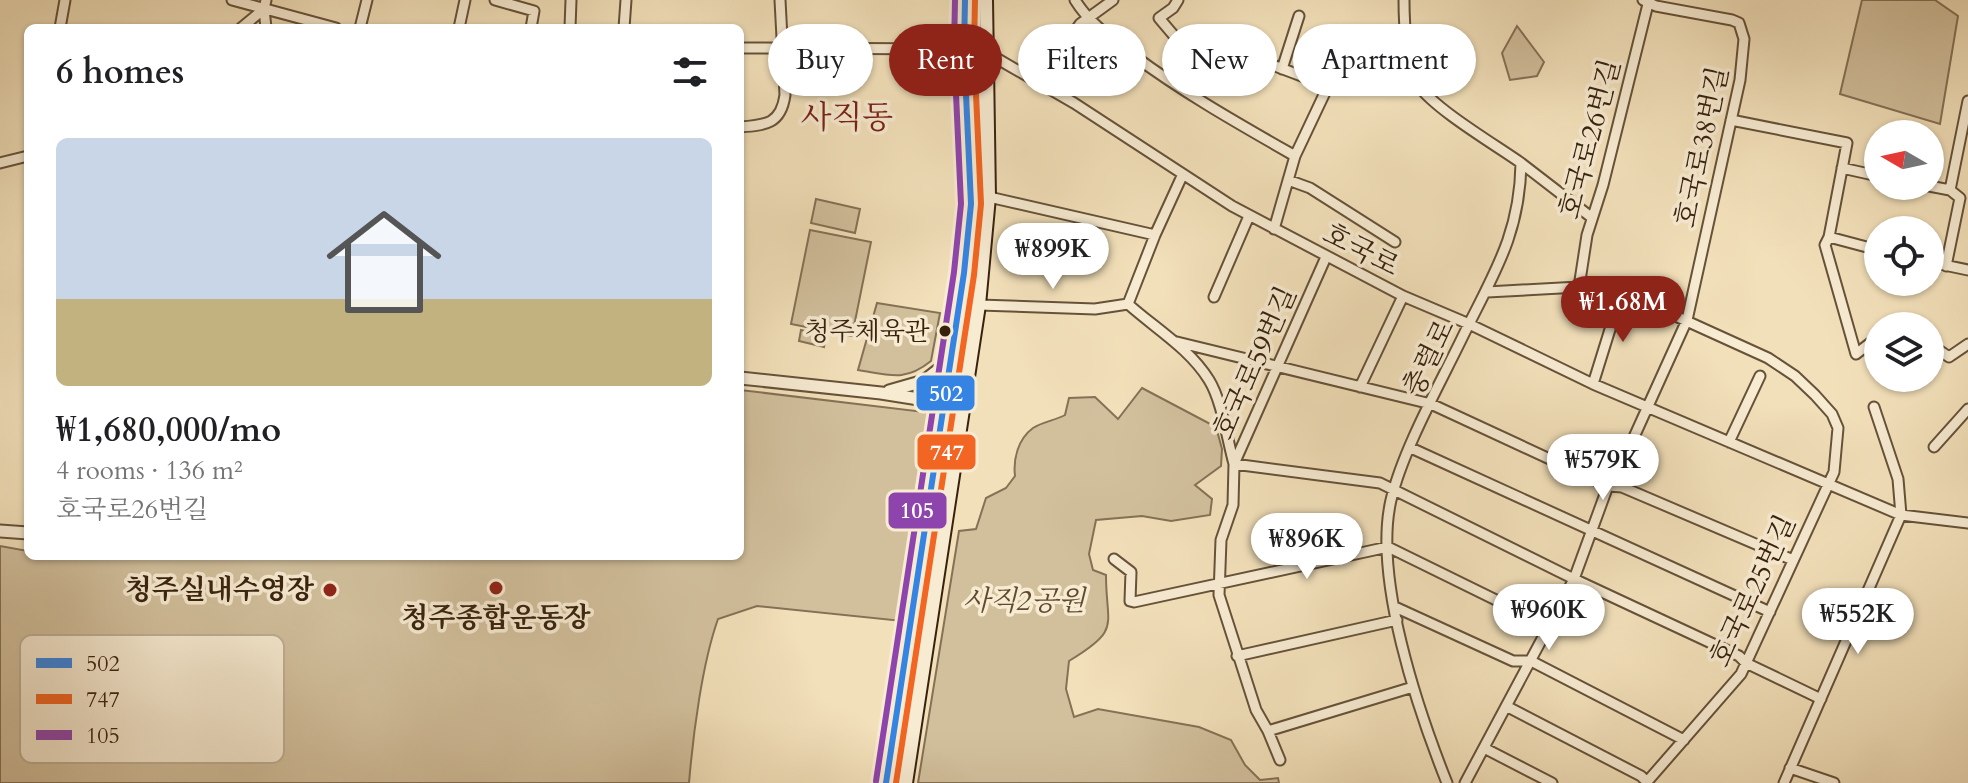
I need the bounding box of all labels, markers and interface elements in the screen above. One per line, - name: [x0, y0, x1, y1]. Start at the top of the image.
- chip: Buy: [768, 24, 873, 96]
- chip: Rent: [889, 24, 1002, 96]
- chip: Filters: [1018, 24, 1146, 96]
- chip: New: [1162, 24, 1277, 96]
- chip: Apartment: [1293, 24, 1476, 96]
- text: 6 homes: [56, 49, 184, 95]
- icon: filters: [668, 50, 712, 94]
- street label: 호국로26번길: [1550, 55, 1630, 223]
- street label: 호국로38번길: [1666, 63, 1738, 231]
- district label: 사직동: [801, 96, 893, 140]
- north arrow: [1864, 120, 1944, 200]
- map controls: [1864, 120, 1944, 392]
- icon: home: [312, 190, 456, 334]
- street label: 호국로: [1316, 215, 1406, 285]
- button: locate: [1864, 216, 1944, 296]
- pin: ₩899K: [997, 223, 1109, 291]
- text: ₩899K: [1015, 231, 1091, 266]
- pin: ₩1.68M: [1558, 276, 1688, 344]
- street label: 호국로59번길: [1204, 280, 1306, 446]
- text: ₩1.68M: [1579, 284, 1667, 319]
- button: layers: [1864, 312, 1944, 392]
- street label: 충렬로: [1394, 313, 1464, 403]
- place label: 청주체육관: [804, 314, 930, 349]
- marker: 청주체육관: [937, 323, 953, 339]
- line badge: 502: [915, 374, 976, 412]
- text: 502: [929, 379, 963, 409]
- text: ₩1,680,000/mo: [56, 407, 281, 453]
- line badge: 747: [916, 433, 977, 471]
- pin: ₩579K: [1547, 434, 1659, 502]
- text: 747: [930, 438, 964, 468]
- text: ₩579K: [1565, 442, 1641, 477]
- text: 4 rooms · 136 m²: [56, 453, 243, 488]
- line badge: 105: [887, 491, 948, 530]
- text: 호국로26번길: [56, 492, 208, 527]
- text: 105: [900, 496, 934, 526]
- street label: 호국로25번길: [1701, 509, 1805, 673]
- pin: ₩896K: [1251, 513, 1363, 581]
- text: ₩896K: [1269, 521, 1345, 556]
- place label: 청주실내수영장: [125, 571, 315, 609]
- marker: 청주종합운동장: [487, 579, 505, 597]
- marker: 청주실내수영장: [321, 581, 339, 599]
- park label: 사직2공원: [963, 582, 1087, 620]
- pin: ₩960K: [1493, 584, 1605, 652]
- pin: ₩552K: [1802, 588, 1914, 656]
- text: ₩960K: [1511, 592, 1587, 627]
- text: ₩552K: [1820, 596, 1896, 631]
- place label: 청주종합운동장: [401, 599, 592, 637]
- legend: [20, 635, 284, 763]
- text: 502: [86, 649, 120, 679]
- text: 747: [86, 685, 120, 715]
- text: 105: [86, 721, 120, 751]

